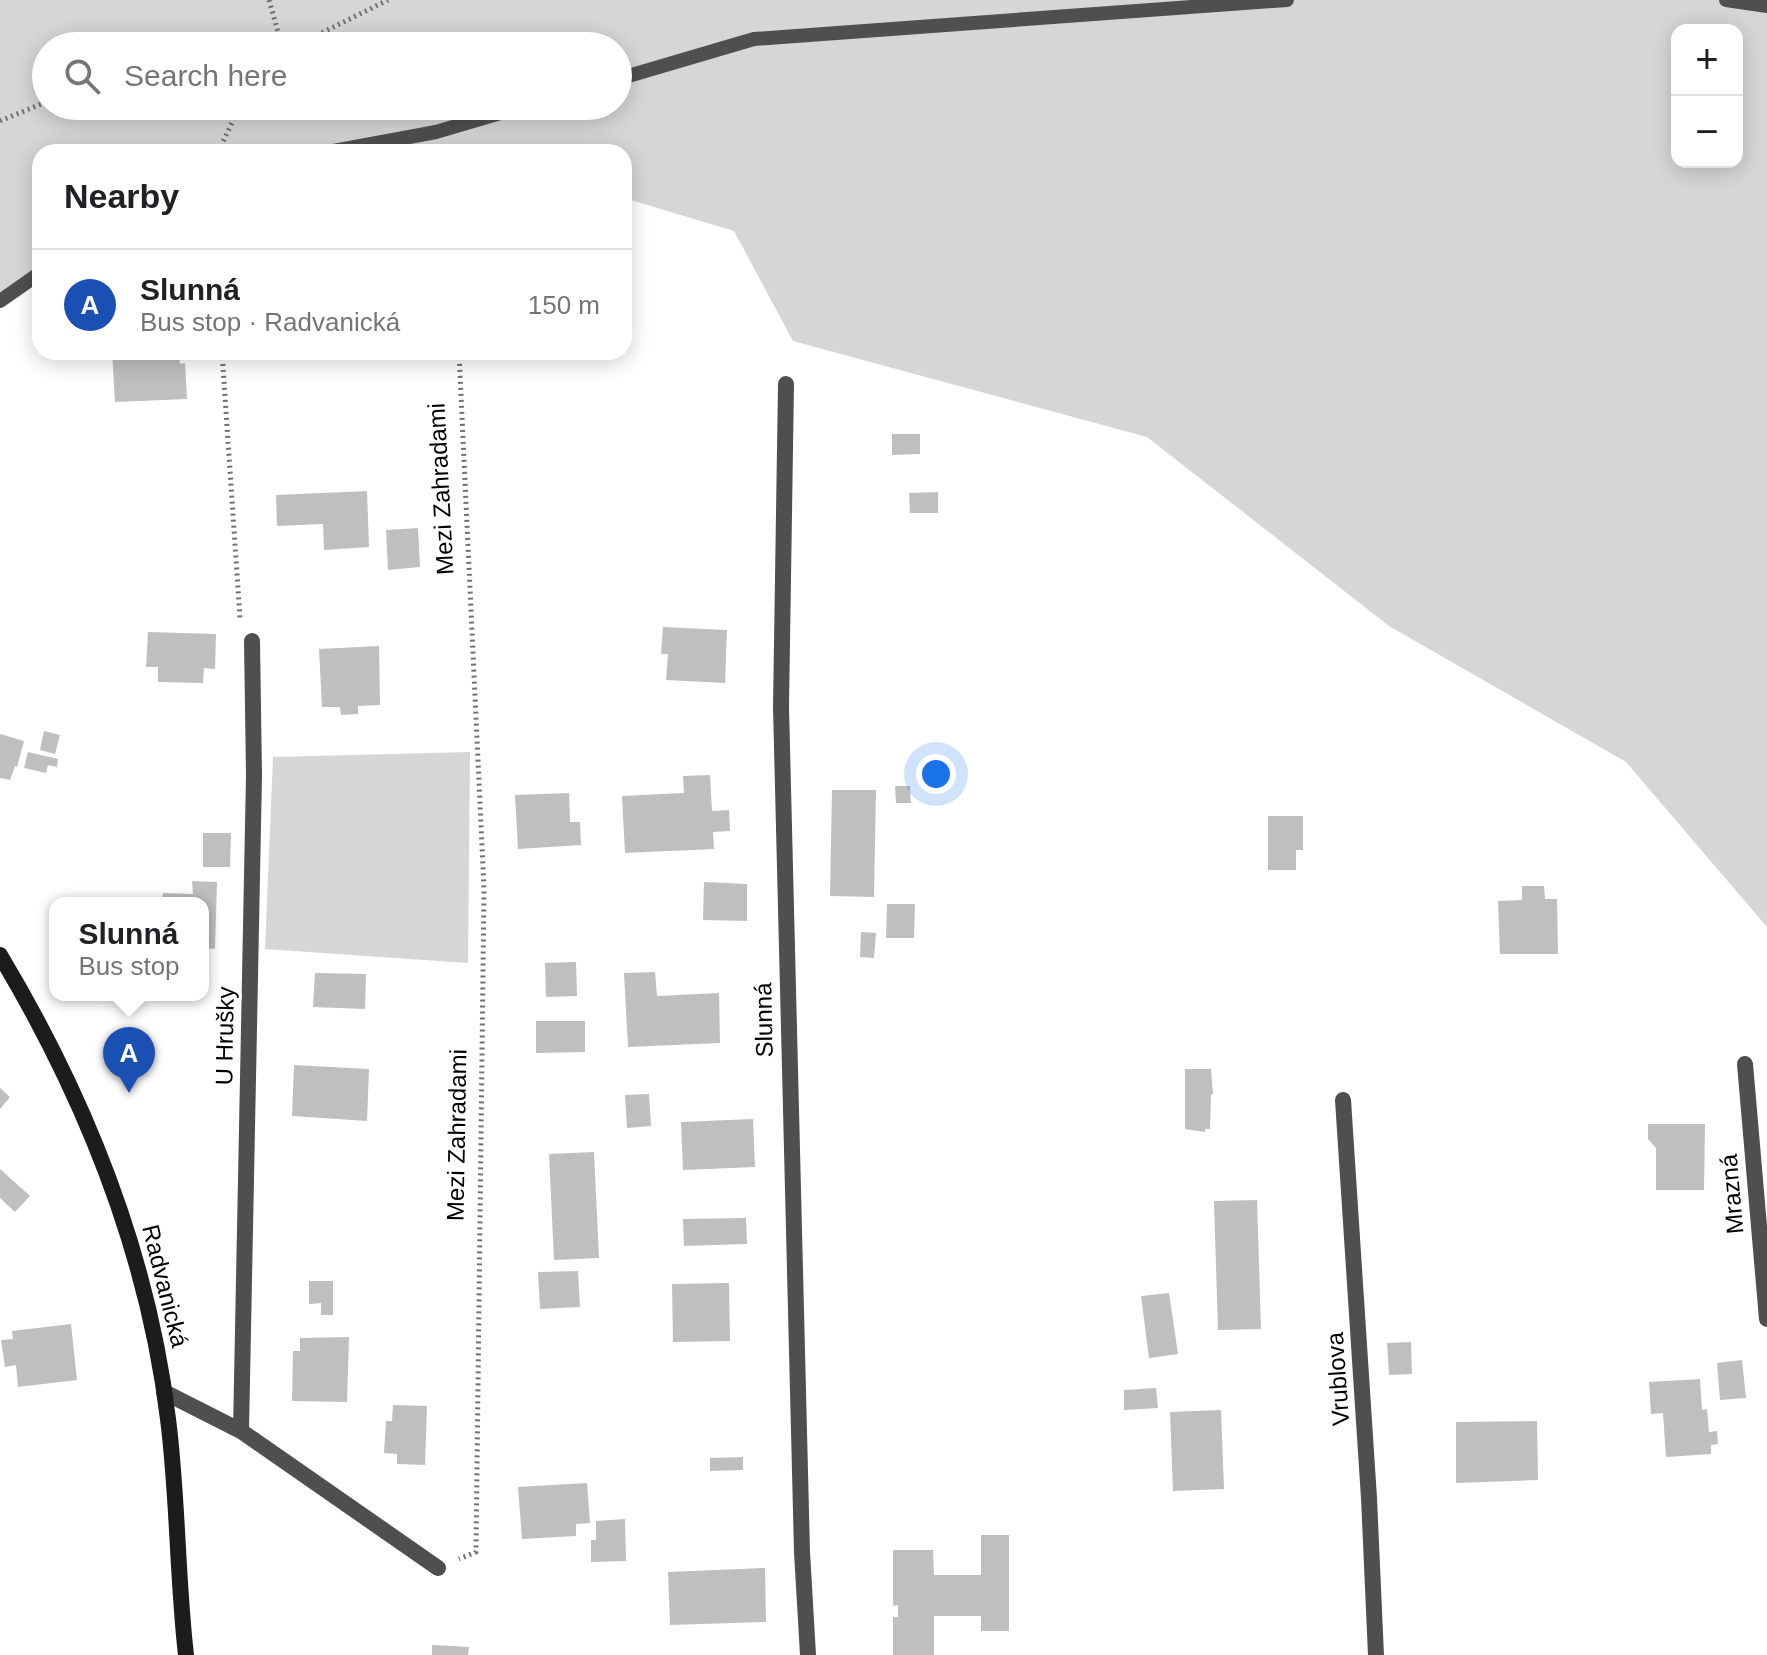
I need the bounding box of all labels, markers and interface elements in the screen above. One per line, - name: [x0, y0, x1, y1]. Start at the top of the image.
- map controls: [1671, 24, 1743, 168]
- button: +: [1671, 24, 1743, 96]
- search box: [32, 32, 632, 120]
- icon: search: [60, 54, 104, 98]
- text: Search here: [124, 59, 287, 92]
- button: −: [1671, 96, 1743, 168]
- text: Nearby: [64, 177, 179, 215]
- text: Slunná: [140, 273, 240, 306]
- text: A: [81, 290, 99, 320]
- text: 150 m: [528, 290, 600, 320]
- text: Bus stop · Radvanická: [140, 307, 400, 337]
- street label: Mezi Zahradami: [423, 402, 458, 576]
- your location: [916, 754, 956, 794]
- popup: [49, 897, 209, 1001]
- text: Slunná: [78, 917, 178, 950]
- text: Bus stop: [78, 951, 180, 981]
- street label: Slunná: [749, 982, 778, 1058]
- street label: U Hrušky: [210, 986, 239, 1086]
- pin: A: [103, 1027, 155, 1093]
- street label: Mezi Zahradami: [442, 1049, 471, 1221]
- street label: Mrazná: [1715, 1152, 1748, 1235]
- street label: Radvanická: [137, 1222, 194, 1351]
- street label: Vrublova: [1321, 1331, 1354, 1427]

